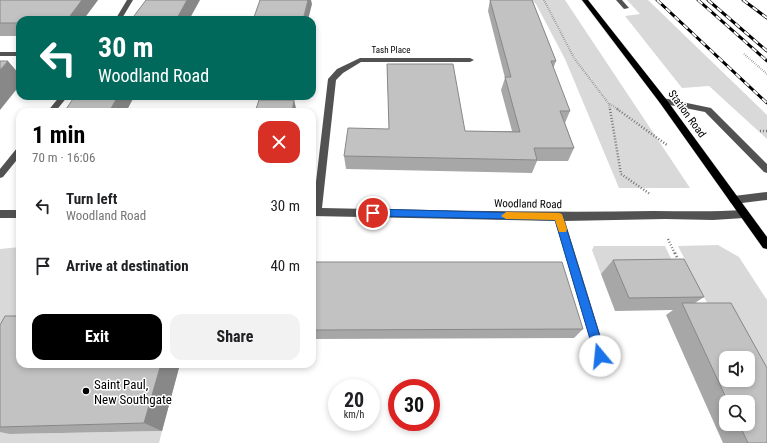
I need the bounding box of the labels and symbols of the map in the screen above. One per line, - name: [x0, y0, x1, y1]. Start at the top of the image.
- street label: Tash Place: [372, 45, 410, 55]
- street label: Station Road: [665, 88, 709, 140]
- pin: [356, 196, 390, 230]
- street label: Woodland Road: [494, 197, 562, 211]
- position arrow: [579, 335, 621, 377]
- place label: Saint Paul, New Southgate: [94, 377, 172, 407]
- speed limit sign: 30: [388, 379, 440, 431]
- marker: Saint Paul, New Southgate: [81, 386, 91, 396]

